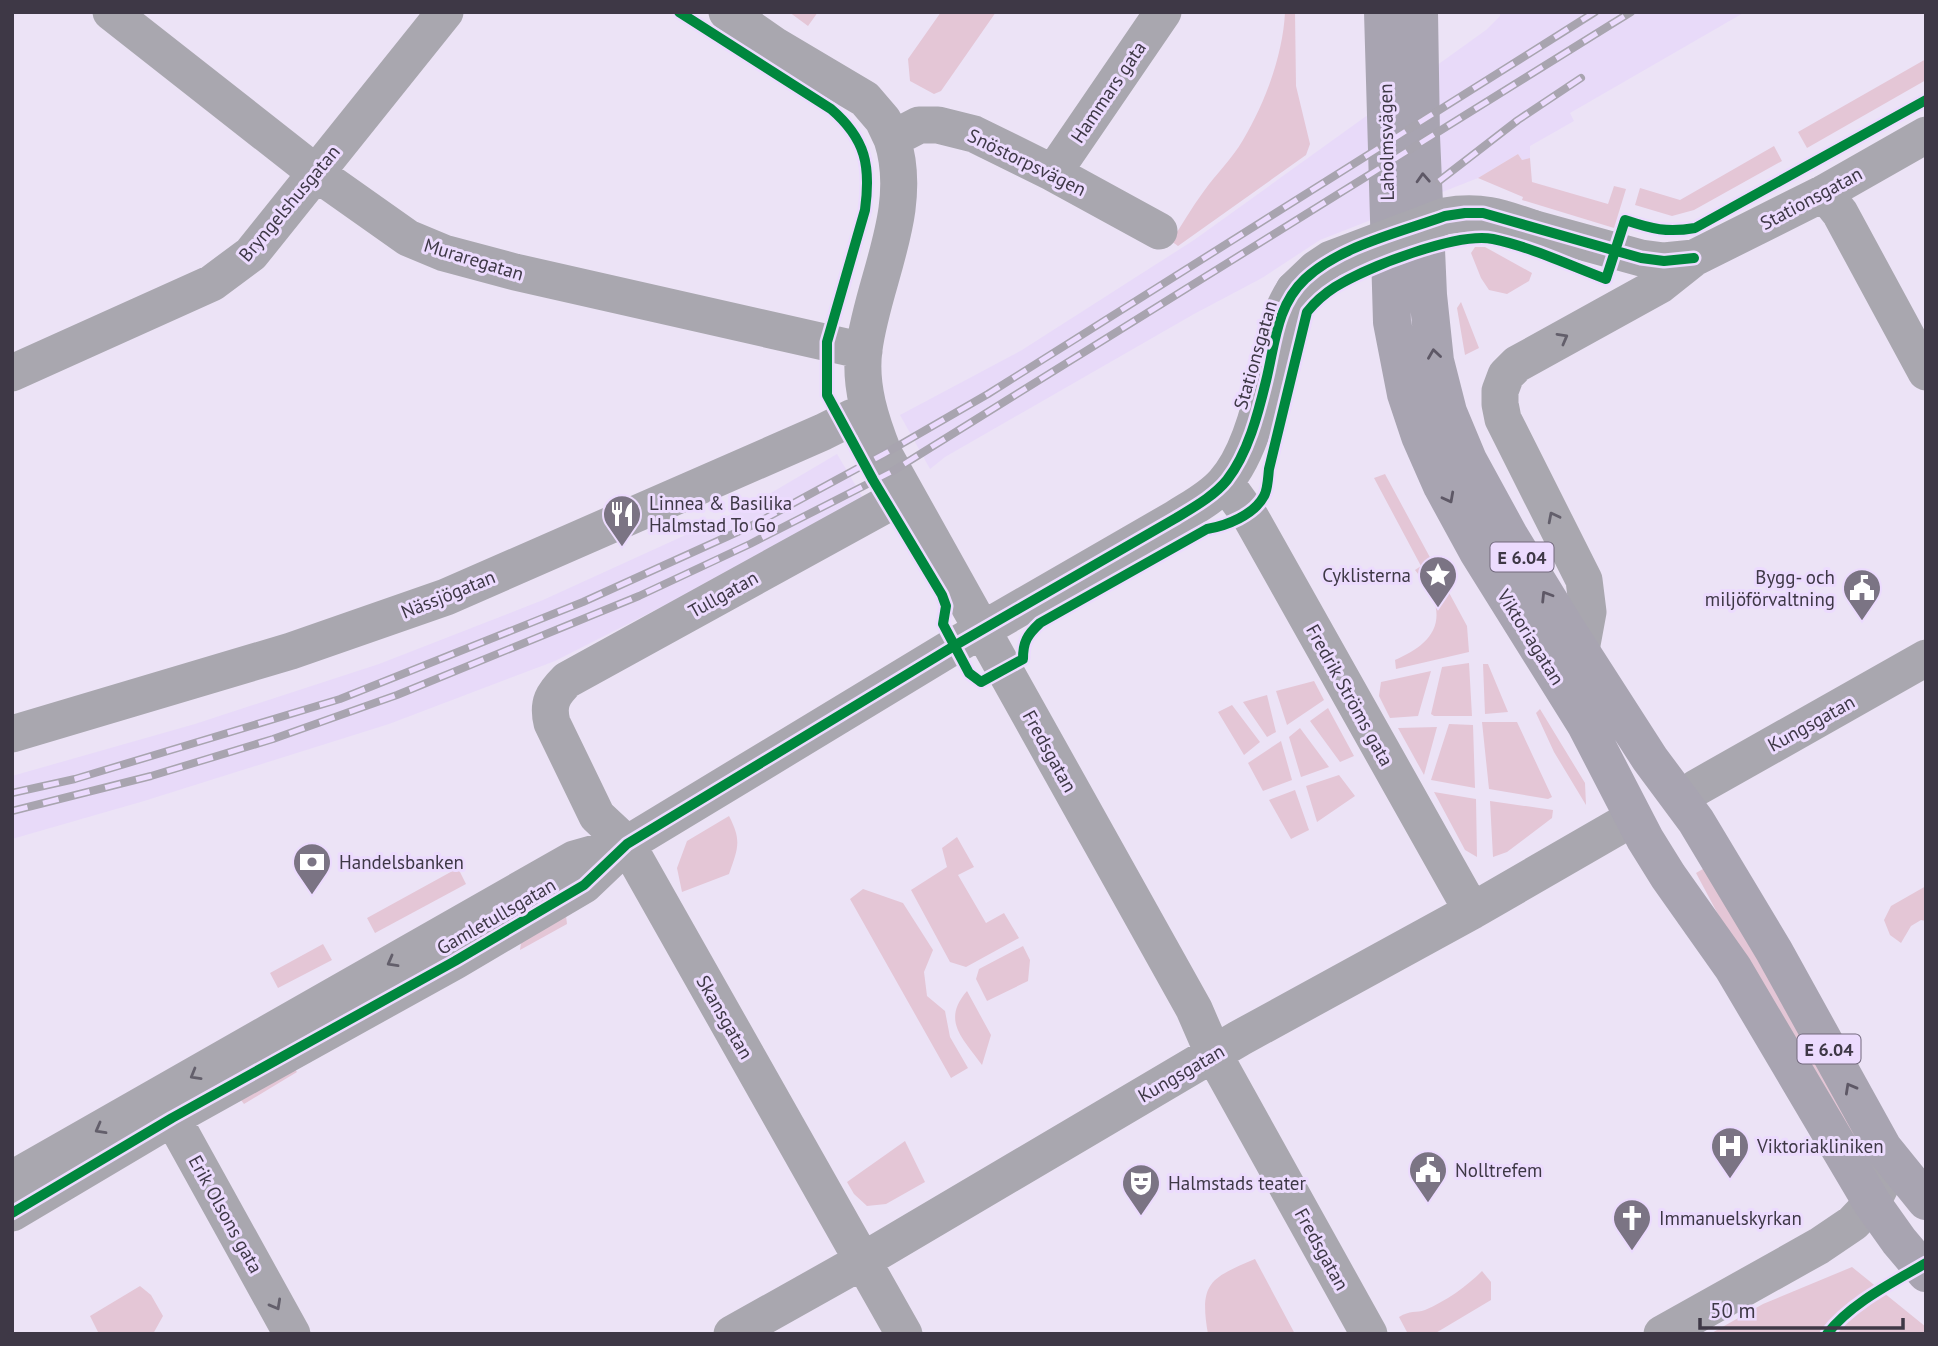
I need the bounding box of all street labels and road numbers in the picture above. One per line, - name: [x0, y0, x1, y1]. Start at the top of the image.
- street label: Hammars gata: [1065, 37, 1151, 147]
- street label: Laholmsvägen: [1373, 83, 1399, 201]
- street label: Snöstorpsvägen: [964, 123, 1090, 201]
- street label: Bryngelshusgatan: [233, 140, 345, 266]
- street label: Stationsgatan: [1756, 161, 1866, 235]
- street label: Muraregatan: [421, 232, 527, 286]
- street label: Stationsgatan: [1228, 298, 1282, 412]
- road number: E 6.04: [1490, 542, 1554, 572]
- street label: Nässjögatan: [397, 564, 499, 624]
- street label: Tullgatan: [684, 565, 762, 623]
- street label: Viktoriagatan: [1492, 584, 1570, 689]
- street label: Fredrik Ströms gata: [1301, 620, 1399, 770]
- street label: Kungsgatan: [1763, 689, 1859, 757]
- street label: Fredsgatan: [1018, 706, 1082, 796]
- street label: Gamletullsgatan: [432, 872, 560, 960]
- street label: Skansgatan: [691, 971, 759, 1063]
- road number: E 6.04: [1798, 1034, 1860, 1064]
- street label: Kungsgatan: [1134, 1039, 1228, 1107]
- street label: Erik Olsons gata: [184, 1151, 268, 1277]
- street label: Fredsgatan: [1290, 1204, 1354, 1294]

